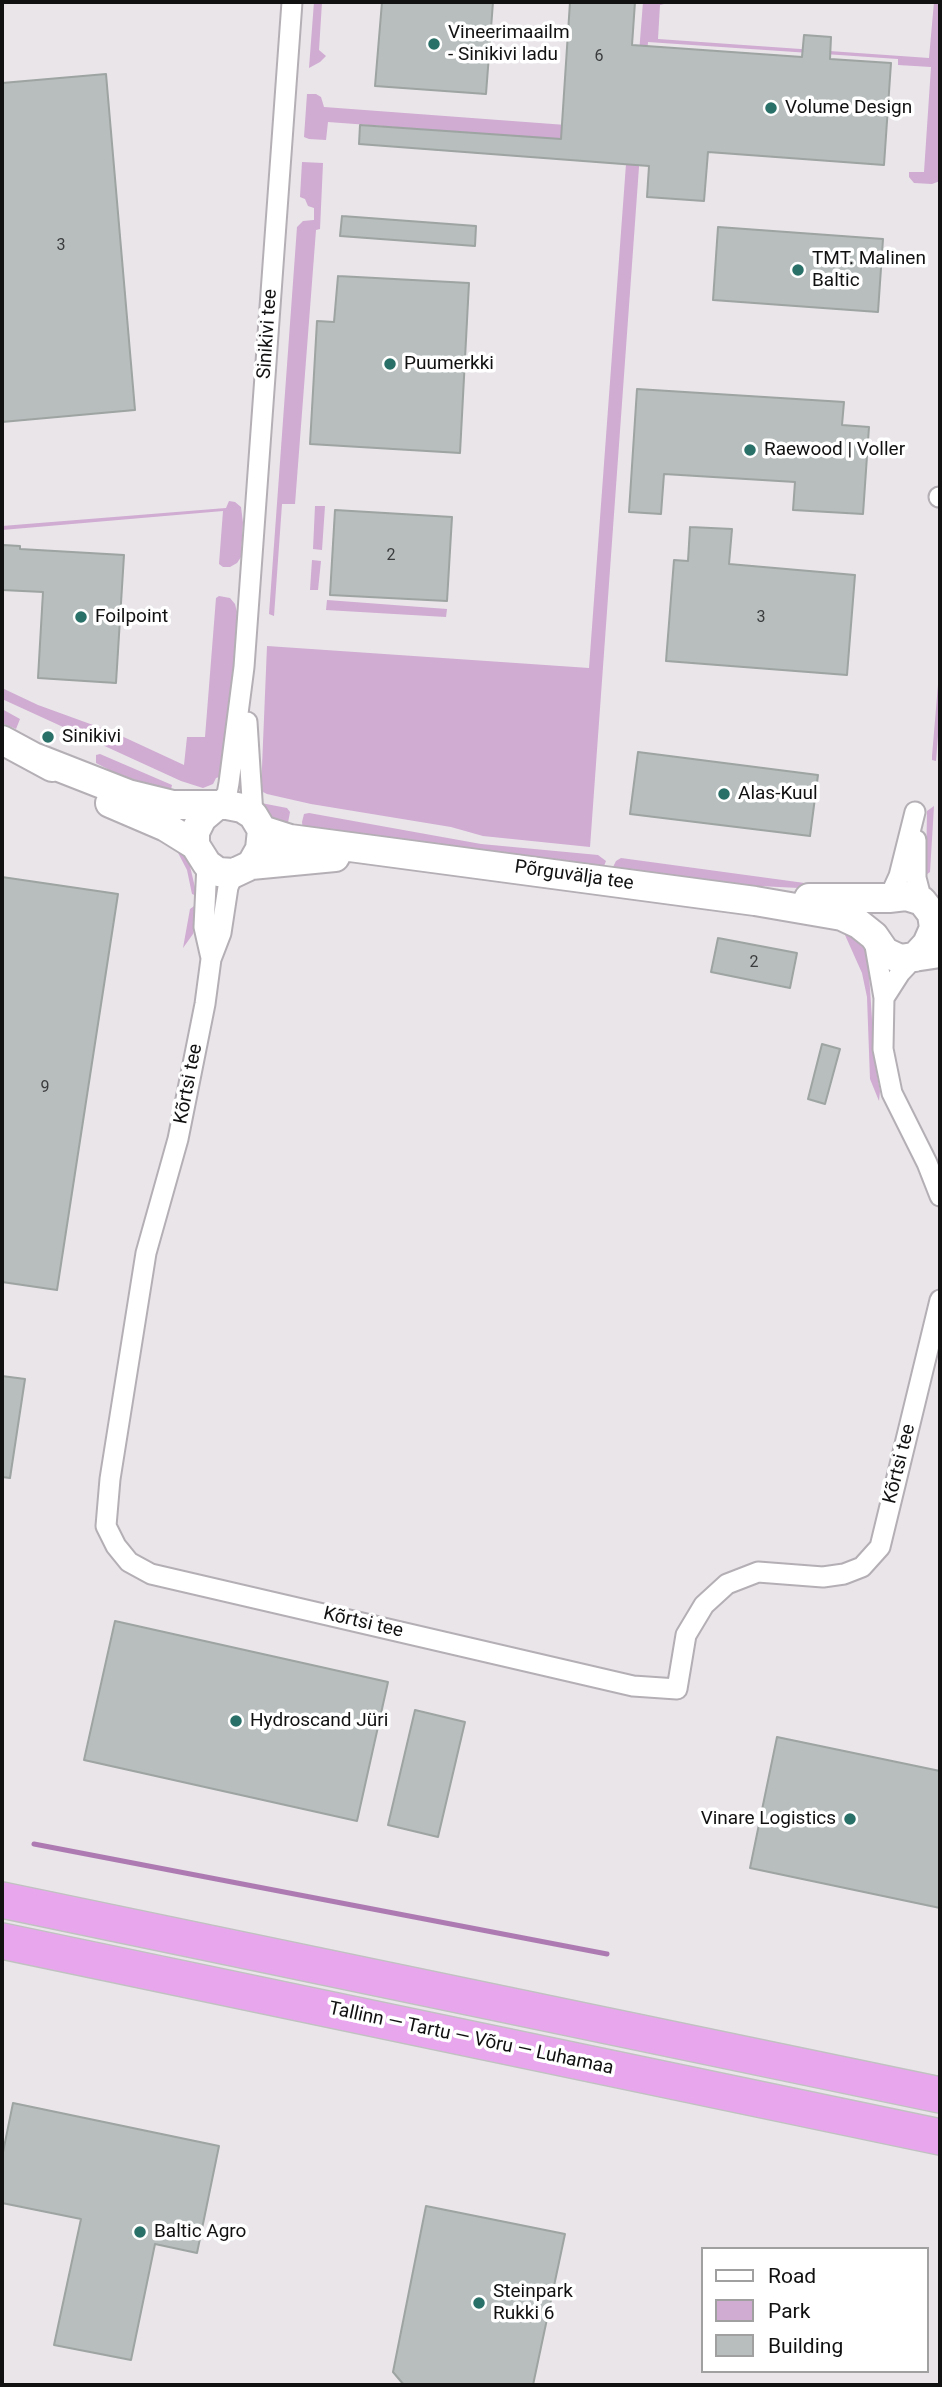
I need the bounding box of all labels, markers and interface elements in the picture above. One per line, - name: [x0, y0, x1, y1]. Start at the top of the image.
- place label: Vineerimaailm - Sinikivi ladu: [448, 22, 570, 66]
- marker: Vineerimaailm - Sinikivi ladu: [426, 36, 442, 52]
- house number: 6: [595, 47, 603, 67]
- place label: Volume Design: [785, 97, 912, 119]
- marker: Volume Design: [763, 100, 779, 116]
- house number: 3: [57, 236, 65, 256]
- place label: TMT. Malinen Baltic: [812, 248, 926, 292]
- marker: TMT. Malinen Baltic: [790, 262, 806, 278]
- street label: Sinikivi tee: [253, 288, 283, 380]
- place label: Puumerkki: [404, 353, 494, 375]
- marker: Puumerkki: [382, 356, 398, 372]
- place label: Raewood | Voller: [764, 439, 905, 461]
- marker: Raewood | Voller: [742, 442, 758, 458]
- house number: 2: [387, 546, 395, 566]
- place label: Foilpoint: [95, 606, 168, 628]
- house number: 3: [757, 608, 765, 628]
- marker: Foilpoint: [73, 609, 89, 625]
- place label: Sinikivi: [62, 726, 121, 748]
- marker: Sinikivi: [40, 729, 56, 745]
- place label: Alas-Kuul: [738, 783, 818, 805]
- marker: Alas-Kuul: [716, 786, 732, 802]
- street label: Põrguvälja tee: [513, 856, 635, 896]
- house number: 2: [750, 953, 758, 973]
- street label: Kõrtsi tee: [170, 1042, 208, 1126]
- house number: 9: [41, 1078, 49, 1098]
- street label: Kõrtsi tee: [879, 1422, 921, 1506]
- street label: Kõrtsi tee: [321, 1603, 405, 1643]
- place label: Hydroscand Jüri: [250, 1710, 388, 1732]
- marker: Hydroscand Jüri: [228, 1713, 244, 1729]
- place label: Vinare Logistics: [701, 1808, 836, 1830]
- marker: Vinare Logistics: [842, 1811, 858, 1827]
- street label: Tallinn — Tartu — Võru — Luhamaa: [327, 1998, 615, 2080]
- place label: Baltic Agro: [154, 2221, 246, 2243]
- marker: Baltic Agro: [132, 2224, 148, 2240]
- legend: [701, 2247, 928, 2373]
- text: Road: [768, 2264, 816, 2288]
- place label: Steinpark Rukki 6: [493, 2281, 573, 2325]
- marker: Steinpark Rukki 6: [471, 2295, 487, 2311]
- text: Park: [768, 2299, 810, 2323]
- text: Building: [768, 2334, 843, 2358]

